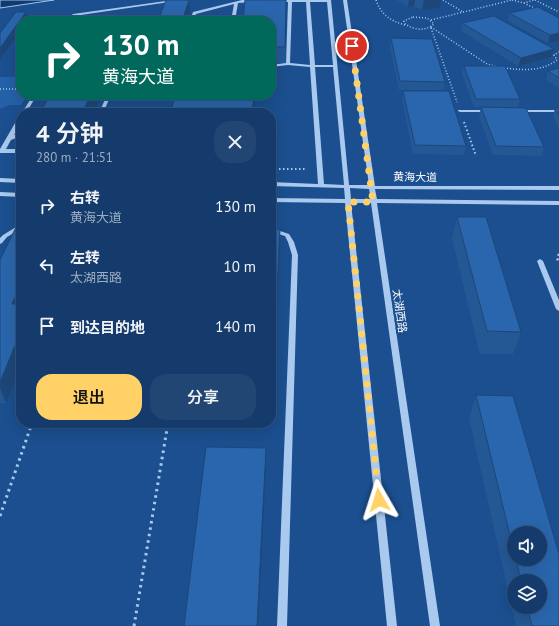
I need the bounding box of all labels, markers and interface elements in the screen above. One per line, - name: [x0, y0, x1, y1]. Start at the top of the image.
- text: 130 m: [102, 26, 179, 63]
- pin: [335, 29, 369, 63]
- icon: right: [36, 32, 88, 84]
- icon: arrive: [341, 35, 363, 57]
- text: 黄海大道: [102, 65, 174, 88]
- text: 4 分钟: [36, 118, 104, 149]
- button: close: [214, 121, 256, 163]
- text: 280 m · 21:51: [36, 149, 113, 166]
- street label: 黄海大道: [393, 170, 437, 184]
- text: 右转: [70, 188, 100, 207]
- icon: right: [36, 195, 58, 217]
- text: 130 m: [215, 197, 256, 216]
- text: 黄海大道: [70, 209, 122, 226]
- text: 左转: [70, 248, 100, 267]
- icon: left: [36, 255, 58, 277]
- text: 10 m: [223, 257, 256, 276]
- text: 太湖西路: [70, 269, 122, 286]
- street label: 太湖西路: [390, 288, 410, 334]
- icon: arrive: [36, 315, 58, 337]
- text: 140 m: [215, 317, 256, 336]
- text: 到达目的地: [70, 318, 145, 337]
- button: 退出: [36, 374, 142, 420]
- button: 分享: [150, 374, 256, 420]
- position arrow: [358, 479, 400, 521]
- map controls: [507, 526, 547, 614]
- button: sound: [507, 526, 547, 566]
- button: layers: [507, 574, 547, 614]

